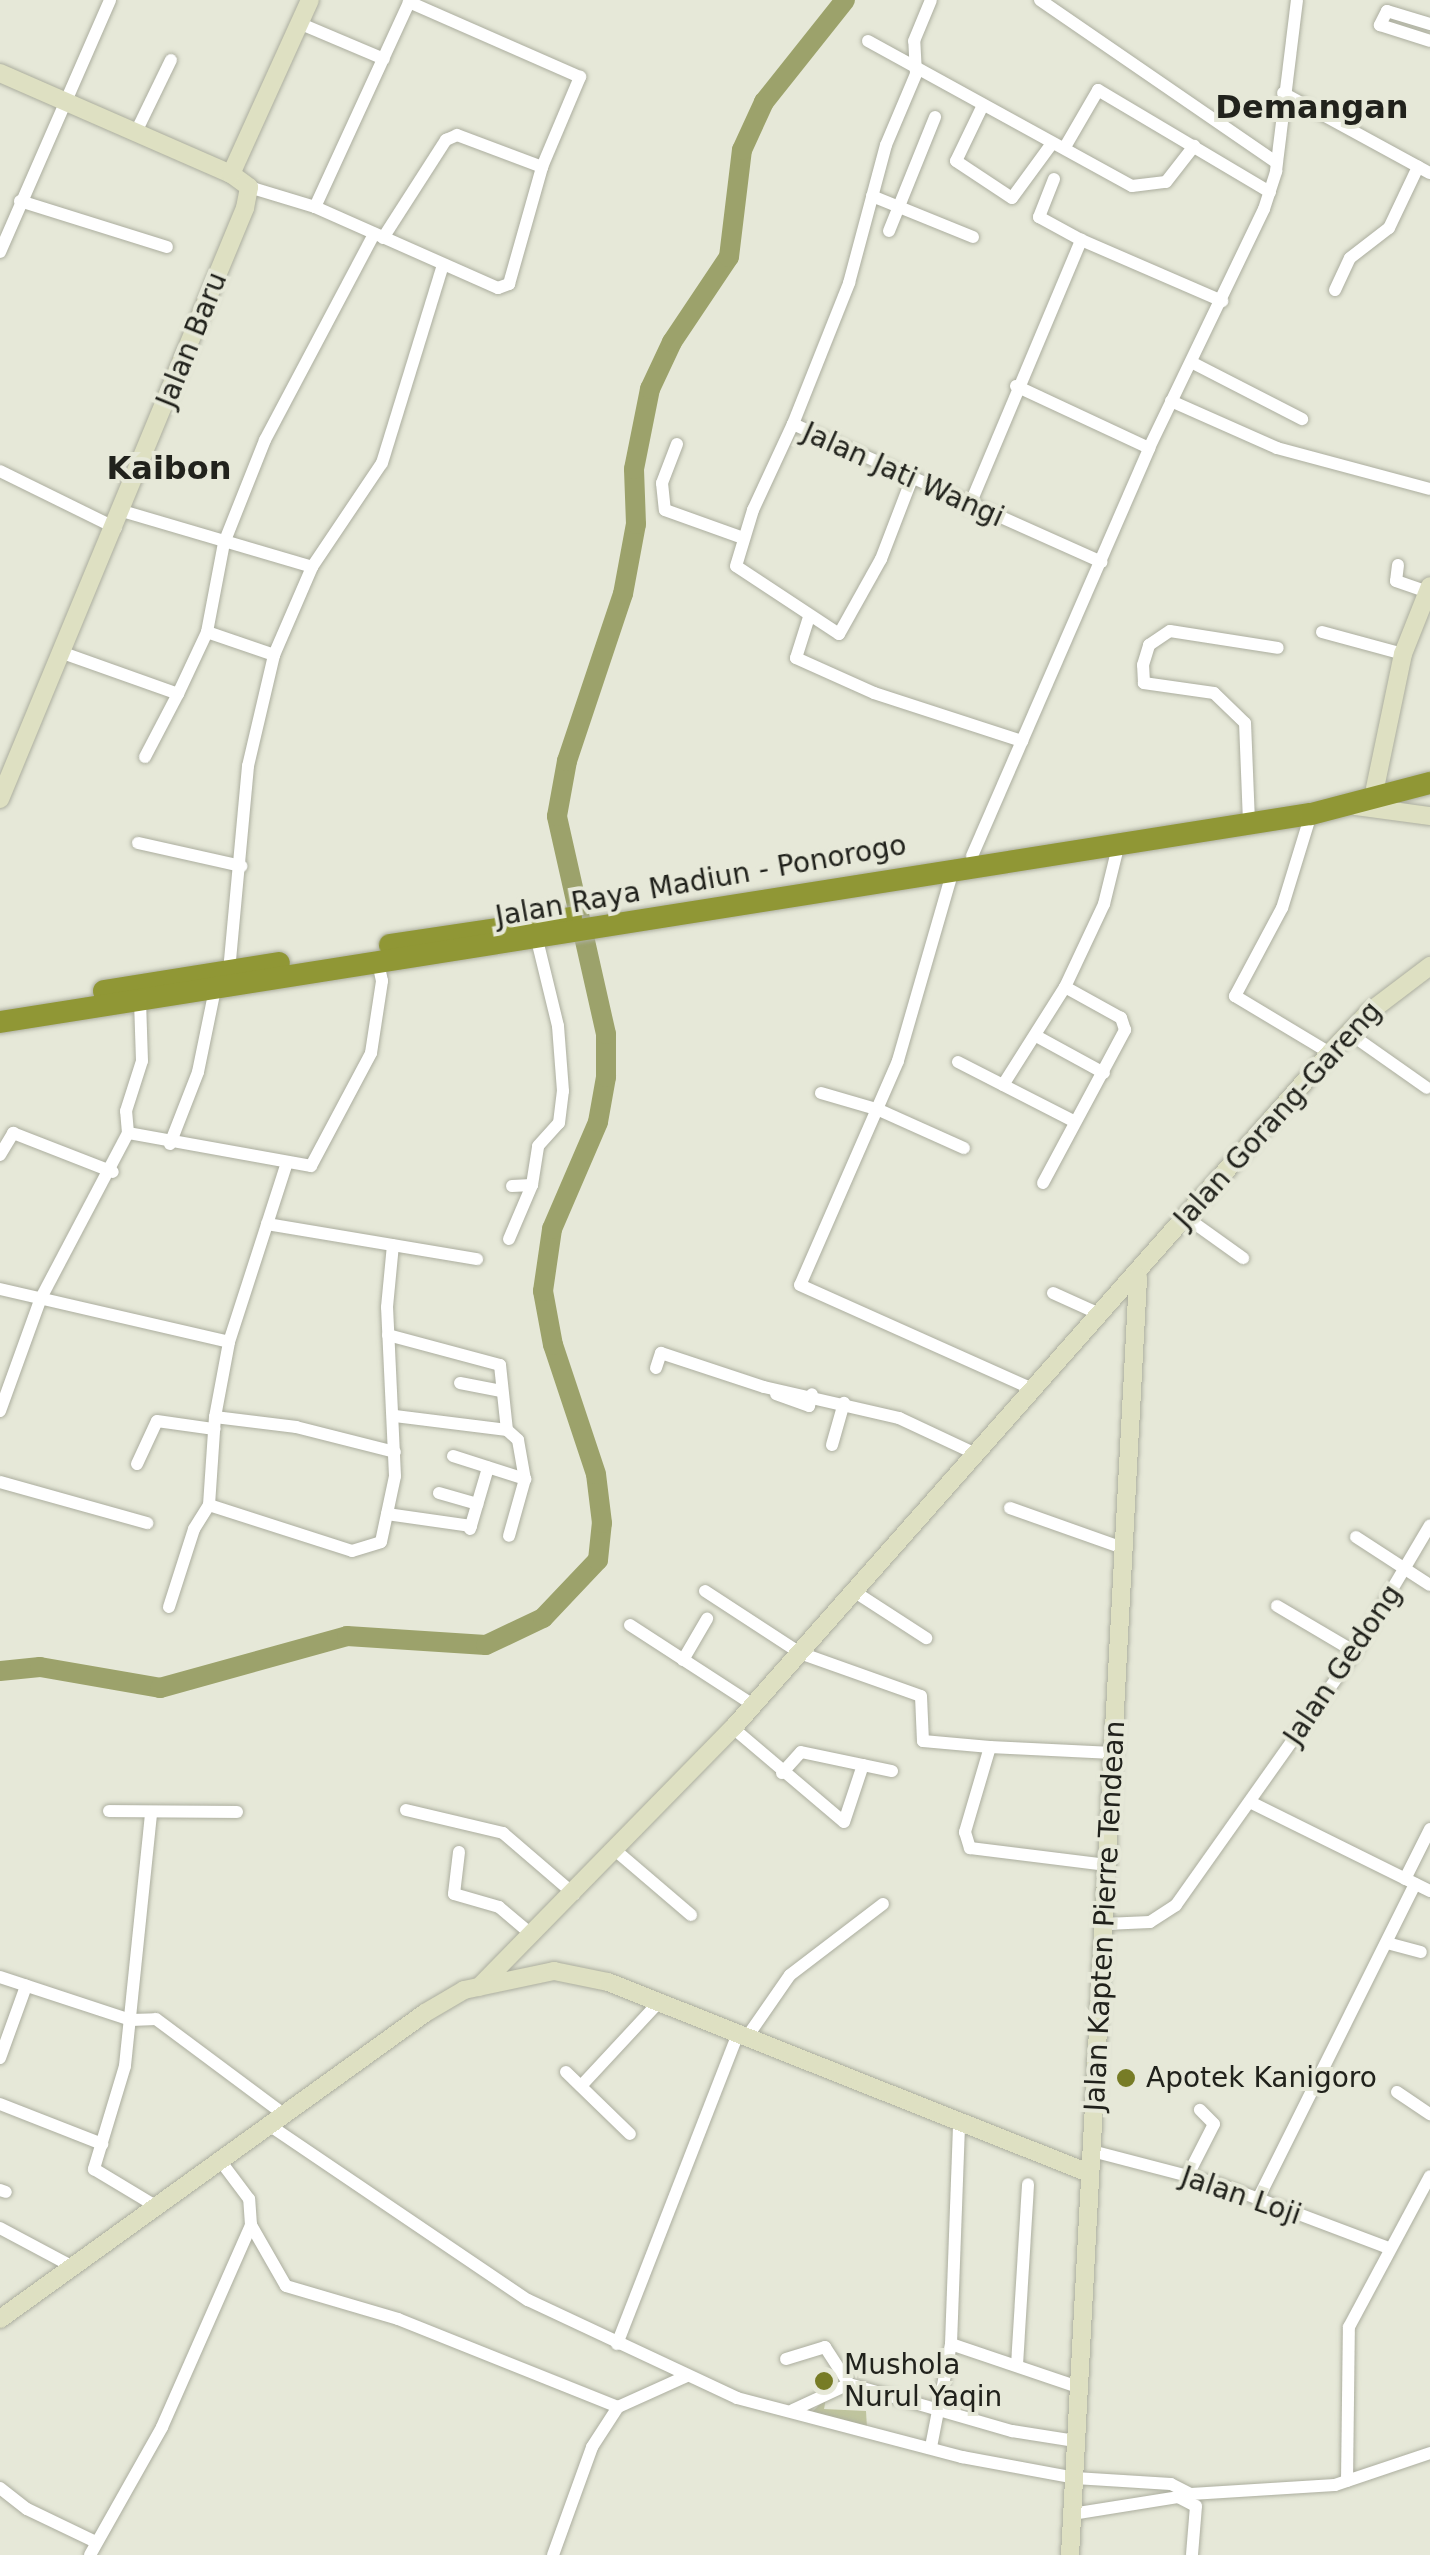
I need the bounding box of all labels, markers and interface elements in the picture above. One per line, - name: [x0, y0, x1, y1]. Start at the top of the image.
- district label: Demangan: [1215, 88, 1409, 126]
- street label: Jalan Baru: [150, 268, 234, 412]
- street label: Jalan Jati Wangi: [797, 416, 1009, 534]
- district label: Kaibon: [106, 449, 232, 487]
- street label: Jalan Raya Madiun - Ponorogo: [493, 828, 909, 934]
- street label: Jalan Gorang-Gareng: [1167, 995, 1389, 1235]
- street label: Jalan Gedong: [1277, 1578, 1409, 1752]
- street label: Jalan Kapten Pierre Tendean: [1078, 1720, 1132, 2112]
- place label: Apotek Kanigoro: [1146, 2061, 1377, 2095]
- marker: Apotek Kanigoro: [1115, 2067, 1137, 2089]
- street label: Jalan Loji: [1177, 2160, 1305, 2232]
- place label: Mushola Nurul Yaqin: [844, 2348, 1002, 2414]
- marker: Mushola Nurul Yaqin: [813, 2370, 835, 2392]

